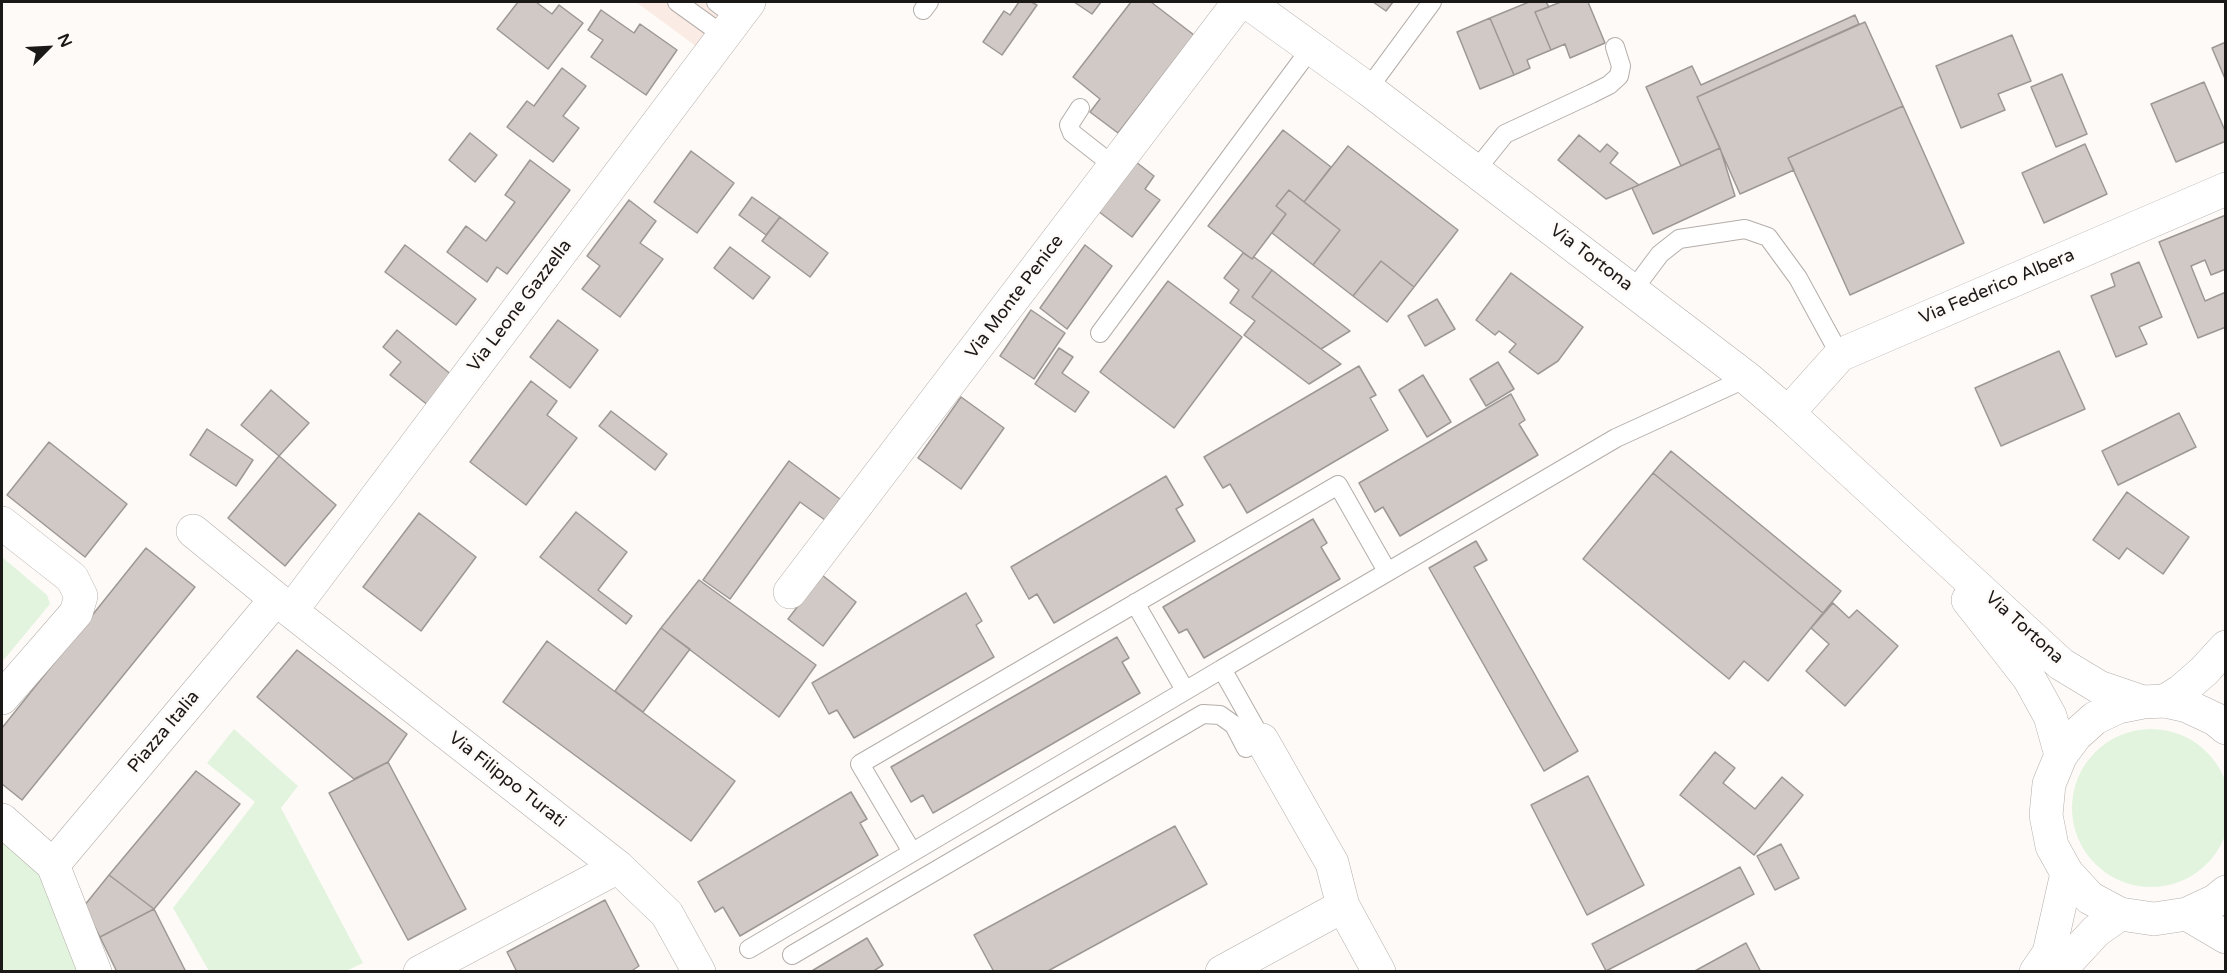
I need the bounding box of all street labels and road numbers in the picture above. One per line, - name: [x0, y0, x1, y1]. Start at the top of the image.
- street label: Via Tortona: [1545, 220, 1637, 296]
- street label: Via Monte Penice: [961, 231, 1069, 363]
- street label: Via Leone Gazzella: [463, 236, 577, 376]
- street label: Via Federico Albera: [1916, 245, 2078, 329]
- street label: Via Tortona: [1980, 587, 2068, 669]
- street label: Piazza Italia: [123, 687, 205, 777]
- street label: Via Filippo Turati: [444, 727, 570, 833]

